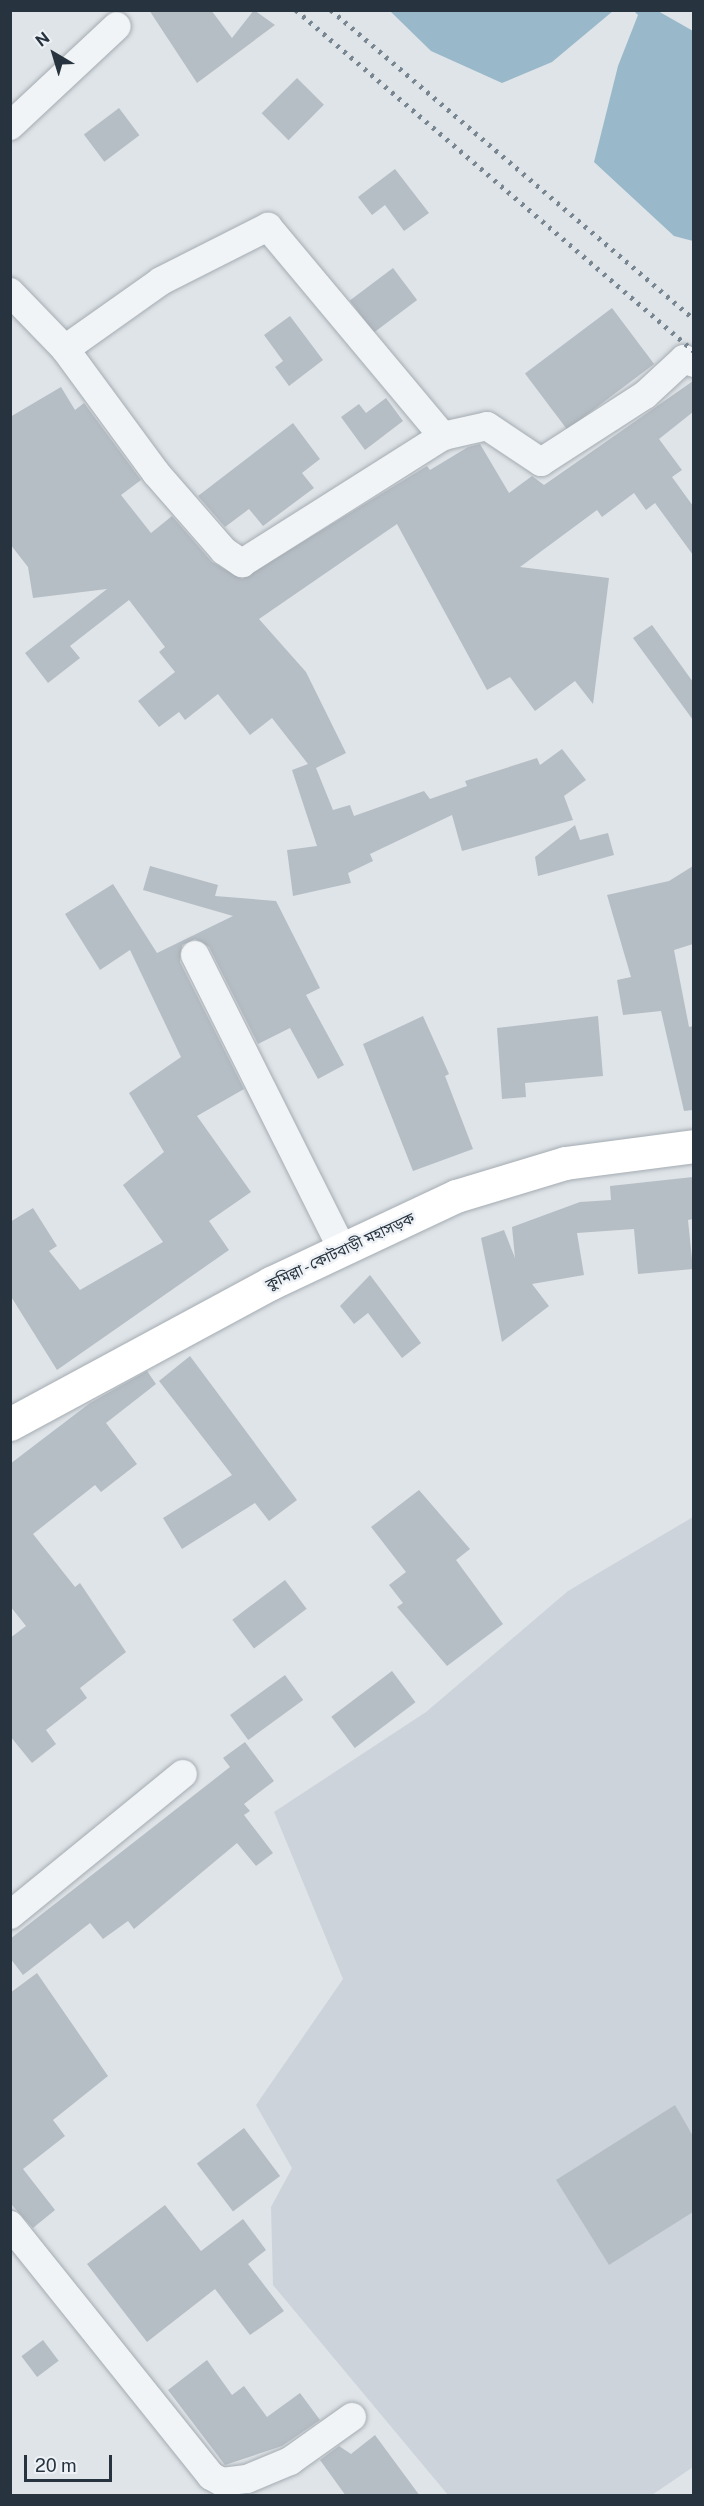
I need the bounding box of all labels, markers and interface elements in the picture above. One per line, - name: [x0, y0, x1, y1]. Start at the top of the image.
- north arrow: [24, 24, 84, 84]
- text: N: [32, 28, 53, 51]
- street label: কুমিল্লা - কোটবাড়ী মহাসড়ক: [261, 1208, 419, 1294]
- scale bar: [27, 2443, 116, 2481]
- text: 20 m: [35, 2455, 77, 2476]

